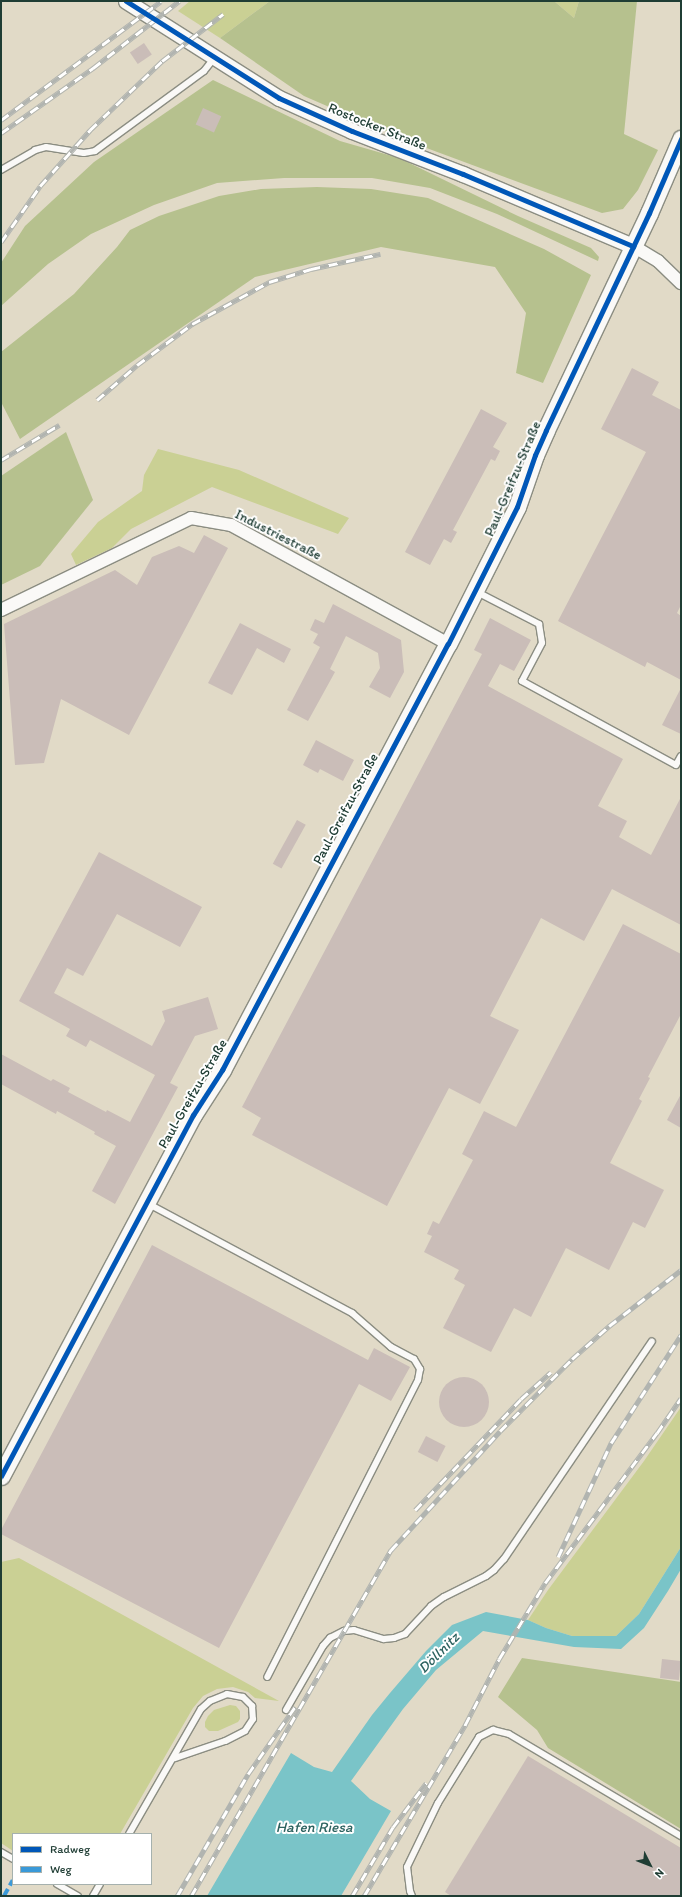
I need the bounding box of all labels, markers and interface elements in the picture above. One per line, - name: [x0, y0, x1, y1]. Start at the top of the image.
- street label: Rostocker Straße: [326, 100, 428, 154]
- street label: Paul-Greifzu-Straße: [481, 419, 545, 539]
- street label: Industriestraße: [232, 506, 324, 564]
- street label: Paul-Greifzu-Straße: [310, 751, 382, 867]
- street label: Paul-Greifzu-Straße: [155, 1036, 231, 1152]
- water label: Döllnitz: [415, 1629, 463, 1677]
- water label: Hafen Riesa: [276, 1819, 352, 1837]
- legend: [12, 1833, 152, 1885]
- text: Radweg: [50, 1842, 90, 1856]
- north arrow: [630, 1845, 670, 1885]
- text: Weg: [50, 1862, 72, 1876]
- text: N: [652, 1866, 667, 1880]

